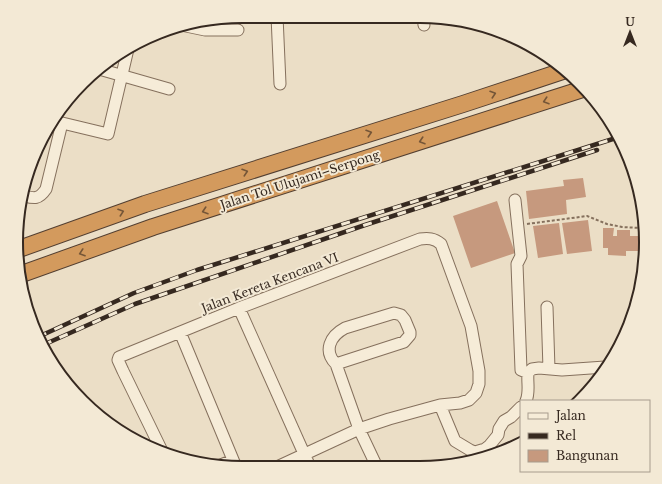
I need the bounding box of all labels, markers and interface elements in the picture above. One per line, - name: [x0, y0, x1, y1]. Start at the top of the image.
- north arrow: [610, 12, 650, 52]
- text: U: [625, 15, 635, 29]
- one-way arrow: [489, 90, 496, 99]
- one-way arrow: [542, 96, 549, 105]
- one-way arrow: [365, 129, 372, 138]
- one-way arrow: [419, 136, 426, 145]
- street label: Jalan Tol Ulujami–Serpong: [217, 146, 382, 213]
- one-way arrow: [241, 169, 248, 177]
- one-way arrow: [202, 206, 209, 215]
- one-way arrow: [118, 209, 125, 217]
- one-way arrow: [78, 248, 85, 256]
- street label: Jalan Kereta Kencana VI: [197, 249, 340, 316]
- legend: [520, 400, 650, 472]
- text: Jalan: [554, 408, 586, 423]
- text: Rel: [556, 428, 576, 443]
- text: Bangunan: [556, 448, 619, 463]

